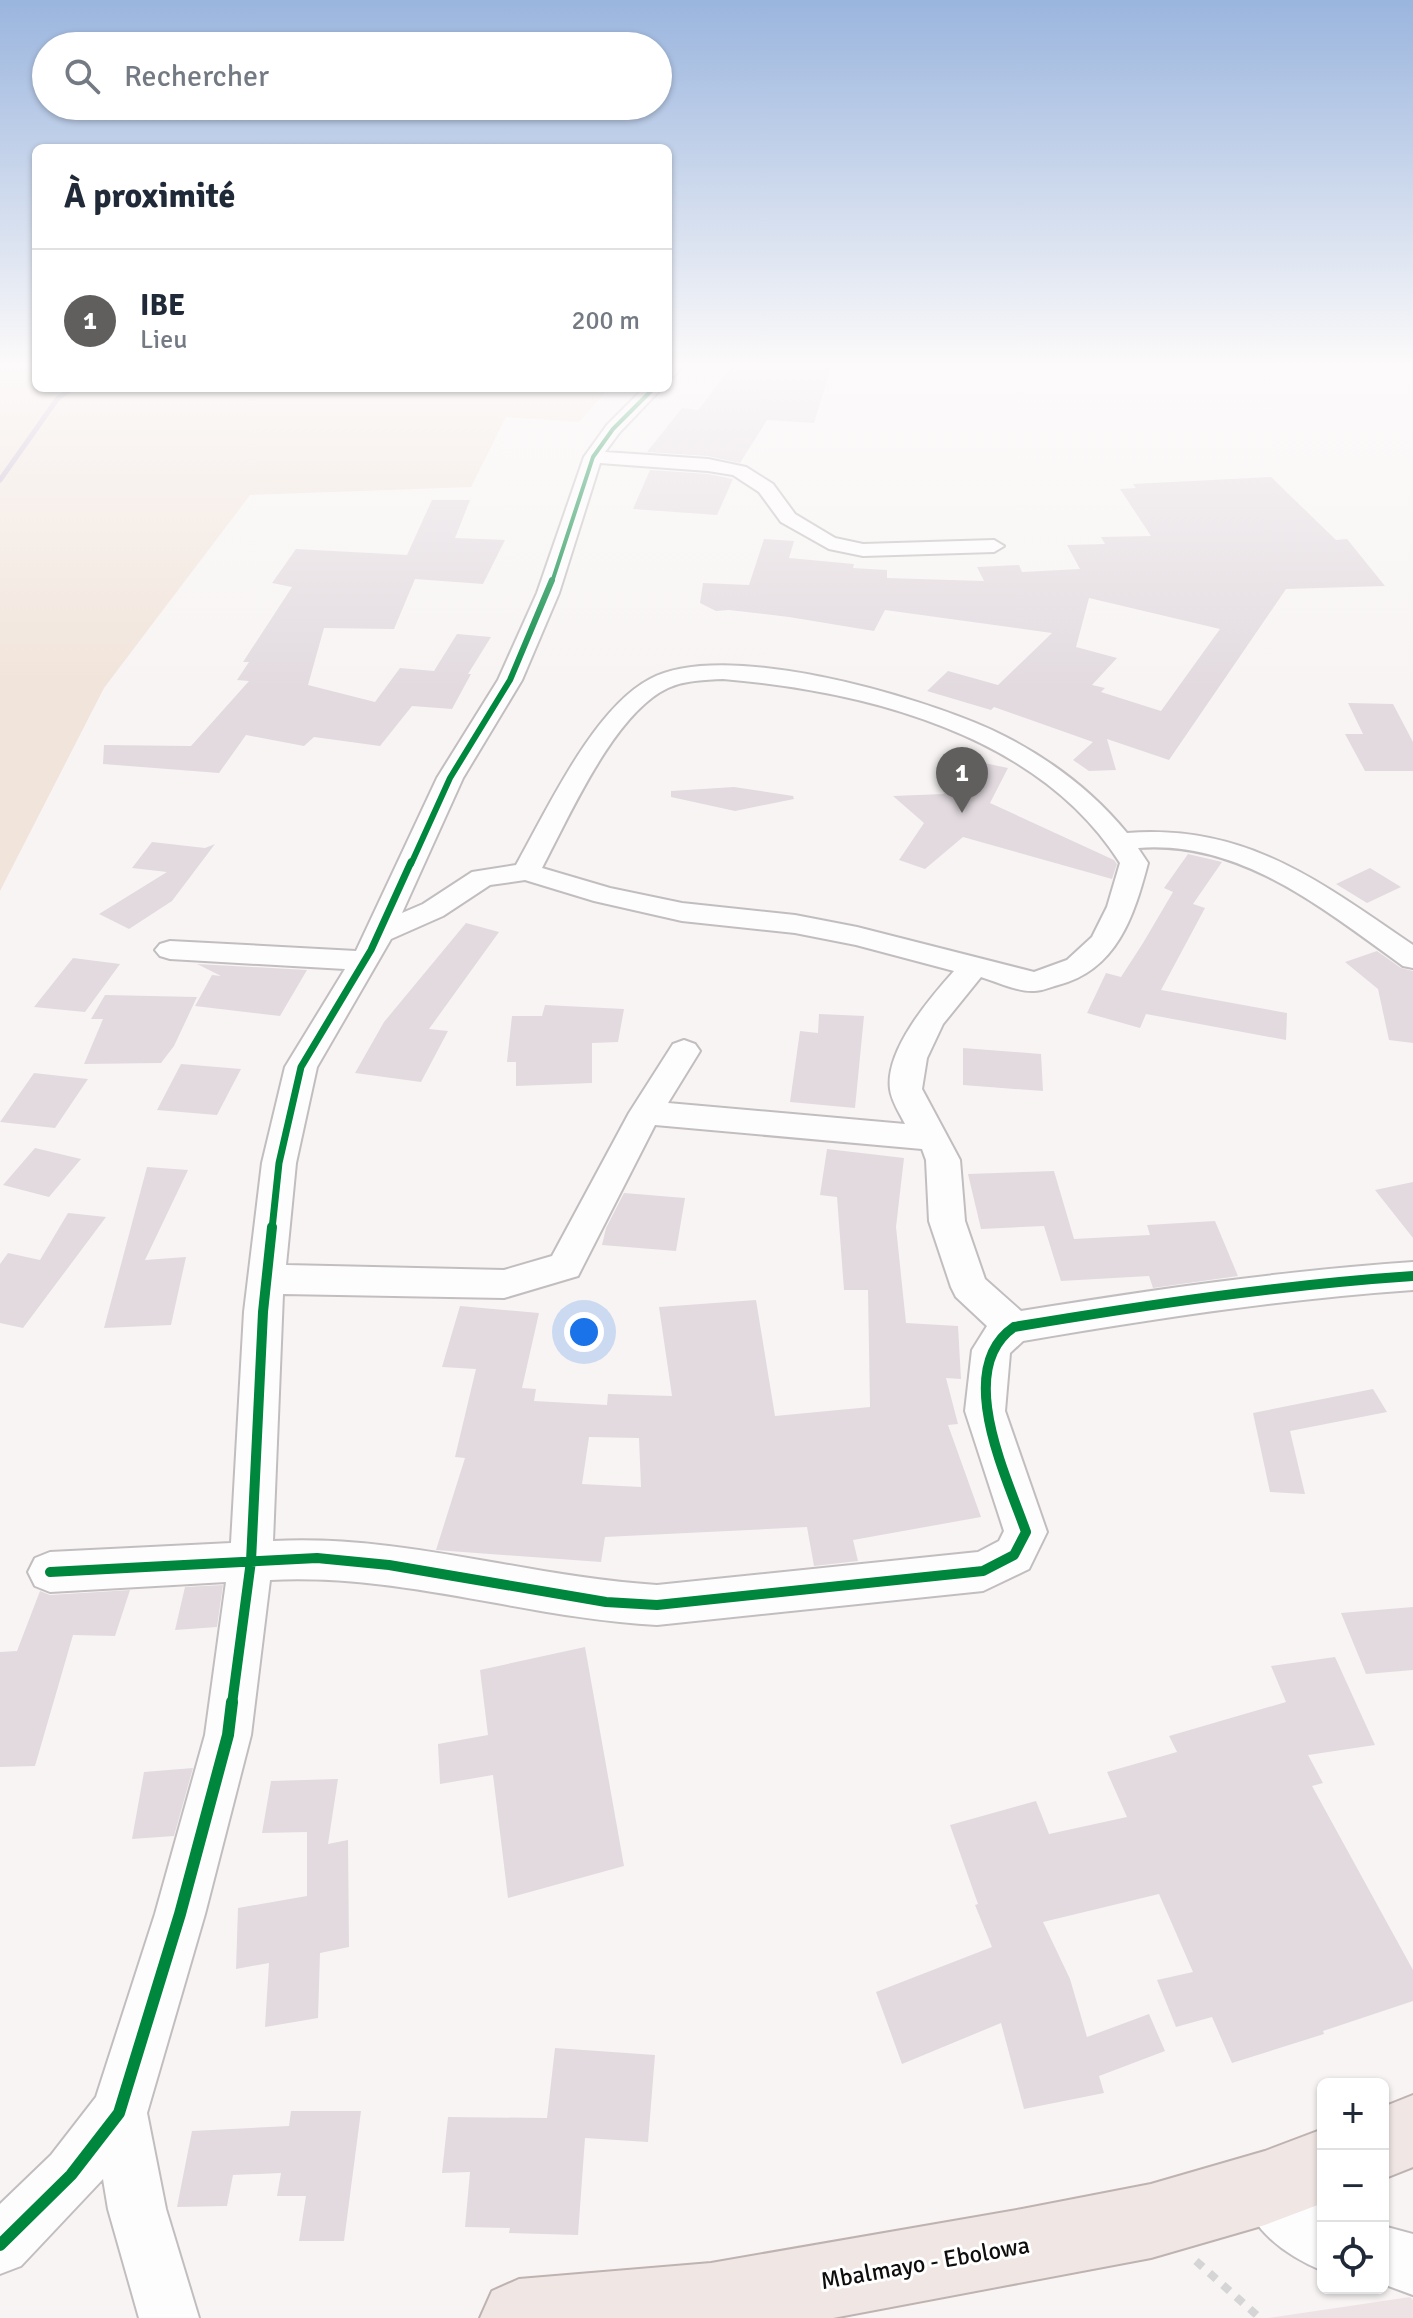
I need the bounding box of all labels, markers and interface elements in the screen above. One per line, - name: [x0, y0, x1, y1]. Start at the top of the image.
- search box: [32, 32, 672, 120]
- icon: search: [60, 54, 104, 98]
- text: Rechercher: [124, 58, 269, 95]
- text: À proximité: [64, 175, 235, 217]
- text: IBE: [140, 287, 185, 324]
- text: 1: [83, 305, 97, 337]
- text: 200 m: [571, 305, 640, 337]
- text: Lieu: [140, 324, 187, 356]
- pin: 1: [936, 747, 988, 813]
- your location: [564, 1312, 604, 1352]
- map controls: [1317, 2078, 1389, 2294]
- button: +: [1317, 2078, 1389, 2150]
- button: −: [1317, 2150, 1389, 2222]
- button: locate: [1317, 2222, 1389, 2294]
- street label: Mbalmayo - Ebolowa: [818, 2230, 1032, 2296]

